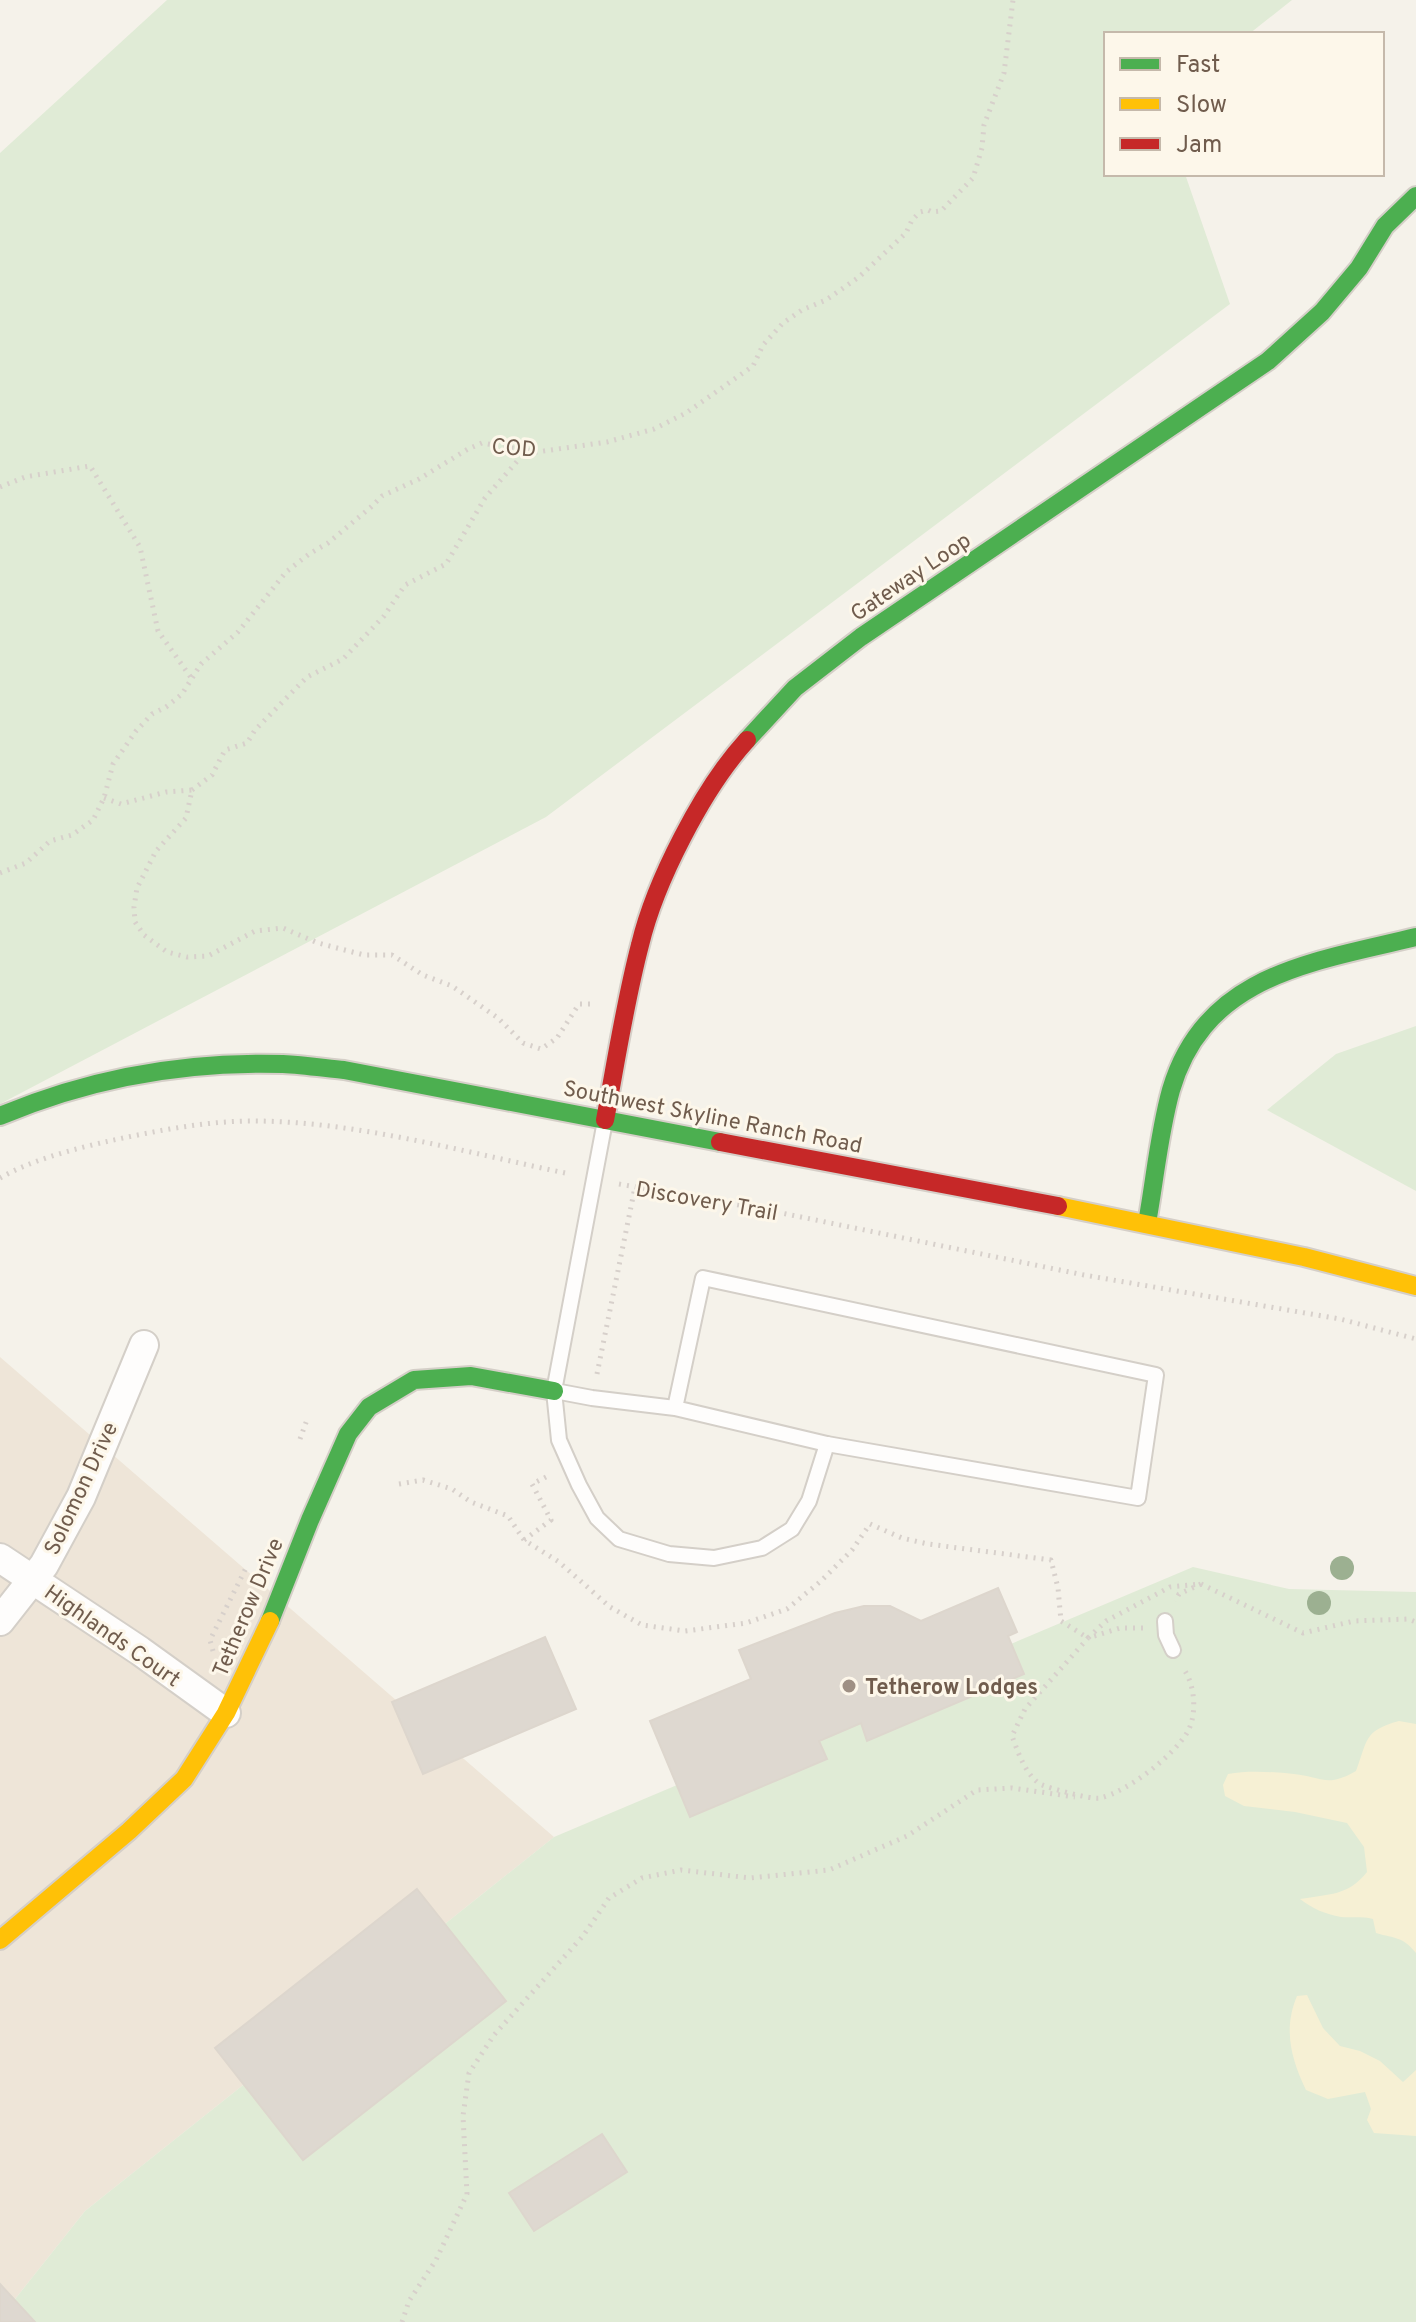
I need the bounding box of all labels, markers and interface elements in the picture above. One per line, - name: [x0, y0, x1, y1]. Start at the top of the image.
- legend: [1104, 32, 1384, 176]
- text: Fast: [1176, 51, 1220, 81]
- text: Slow: [1176, 91, 1227, 121]
- text: Jam: [1176, 131, 1222, 161]
- street label: COD: [490, 434, 537, 465]
- street label: Gateway Loop: [846, 528, 977, 628]
- street label: Southwest Skyline Ranch Road: [561, 1076, 864, 1161]
- street label: Discovery Trail: [633, 1177, 780, 1228]
- street label: Solomon Drive: [40, 1418, 125, 1560]
- street label: Tetherow Drive: [208, 1534, 291, 1681]
- street label: Highlands Court: [38, 1580, 185, 1694]
- place label: Tetherow Lodges: [865, 1675, 1038, 1702]
- marker: Tetherow Lodges: [840, 1677, 858, 1695]

